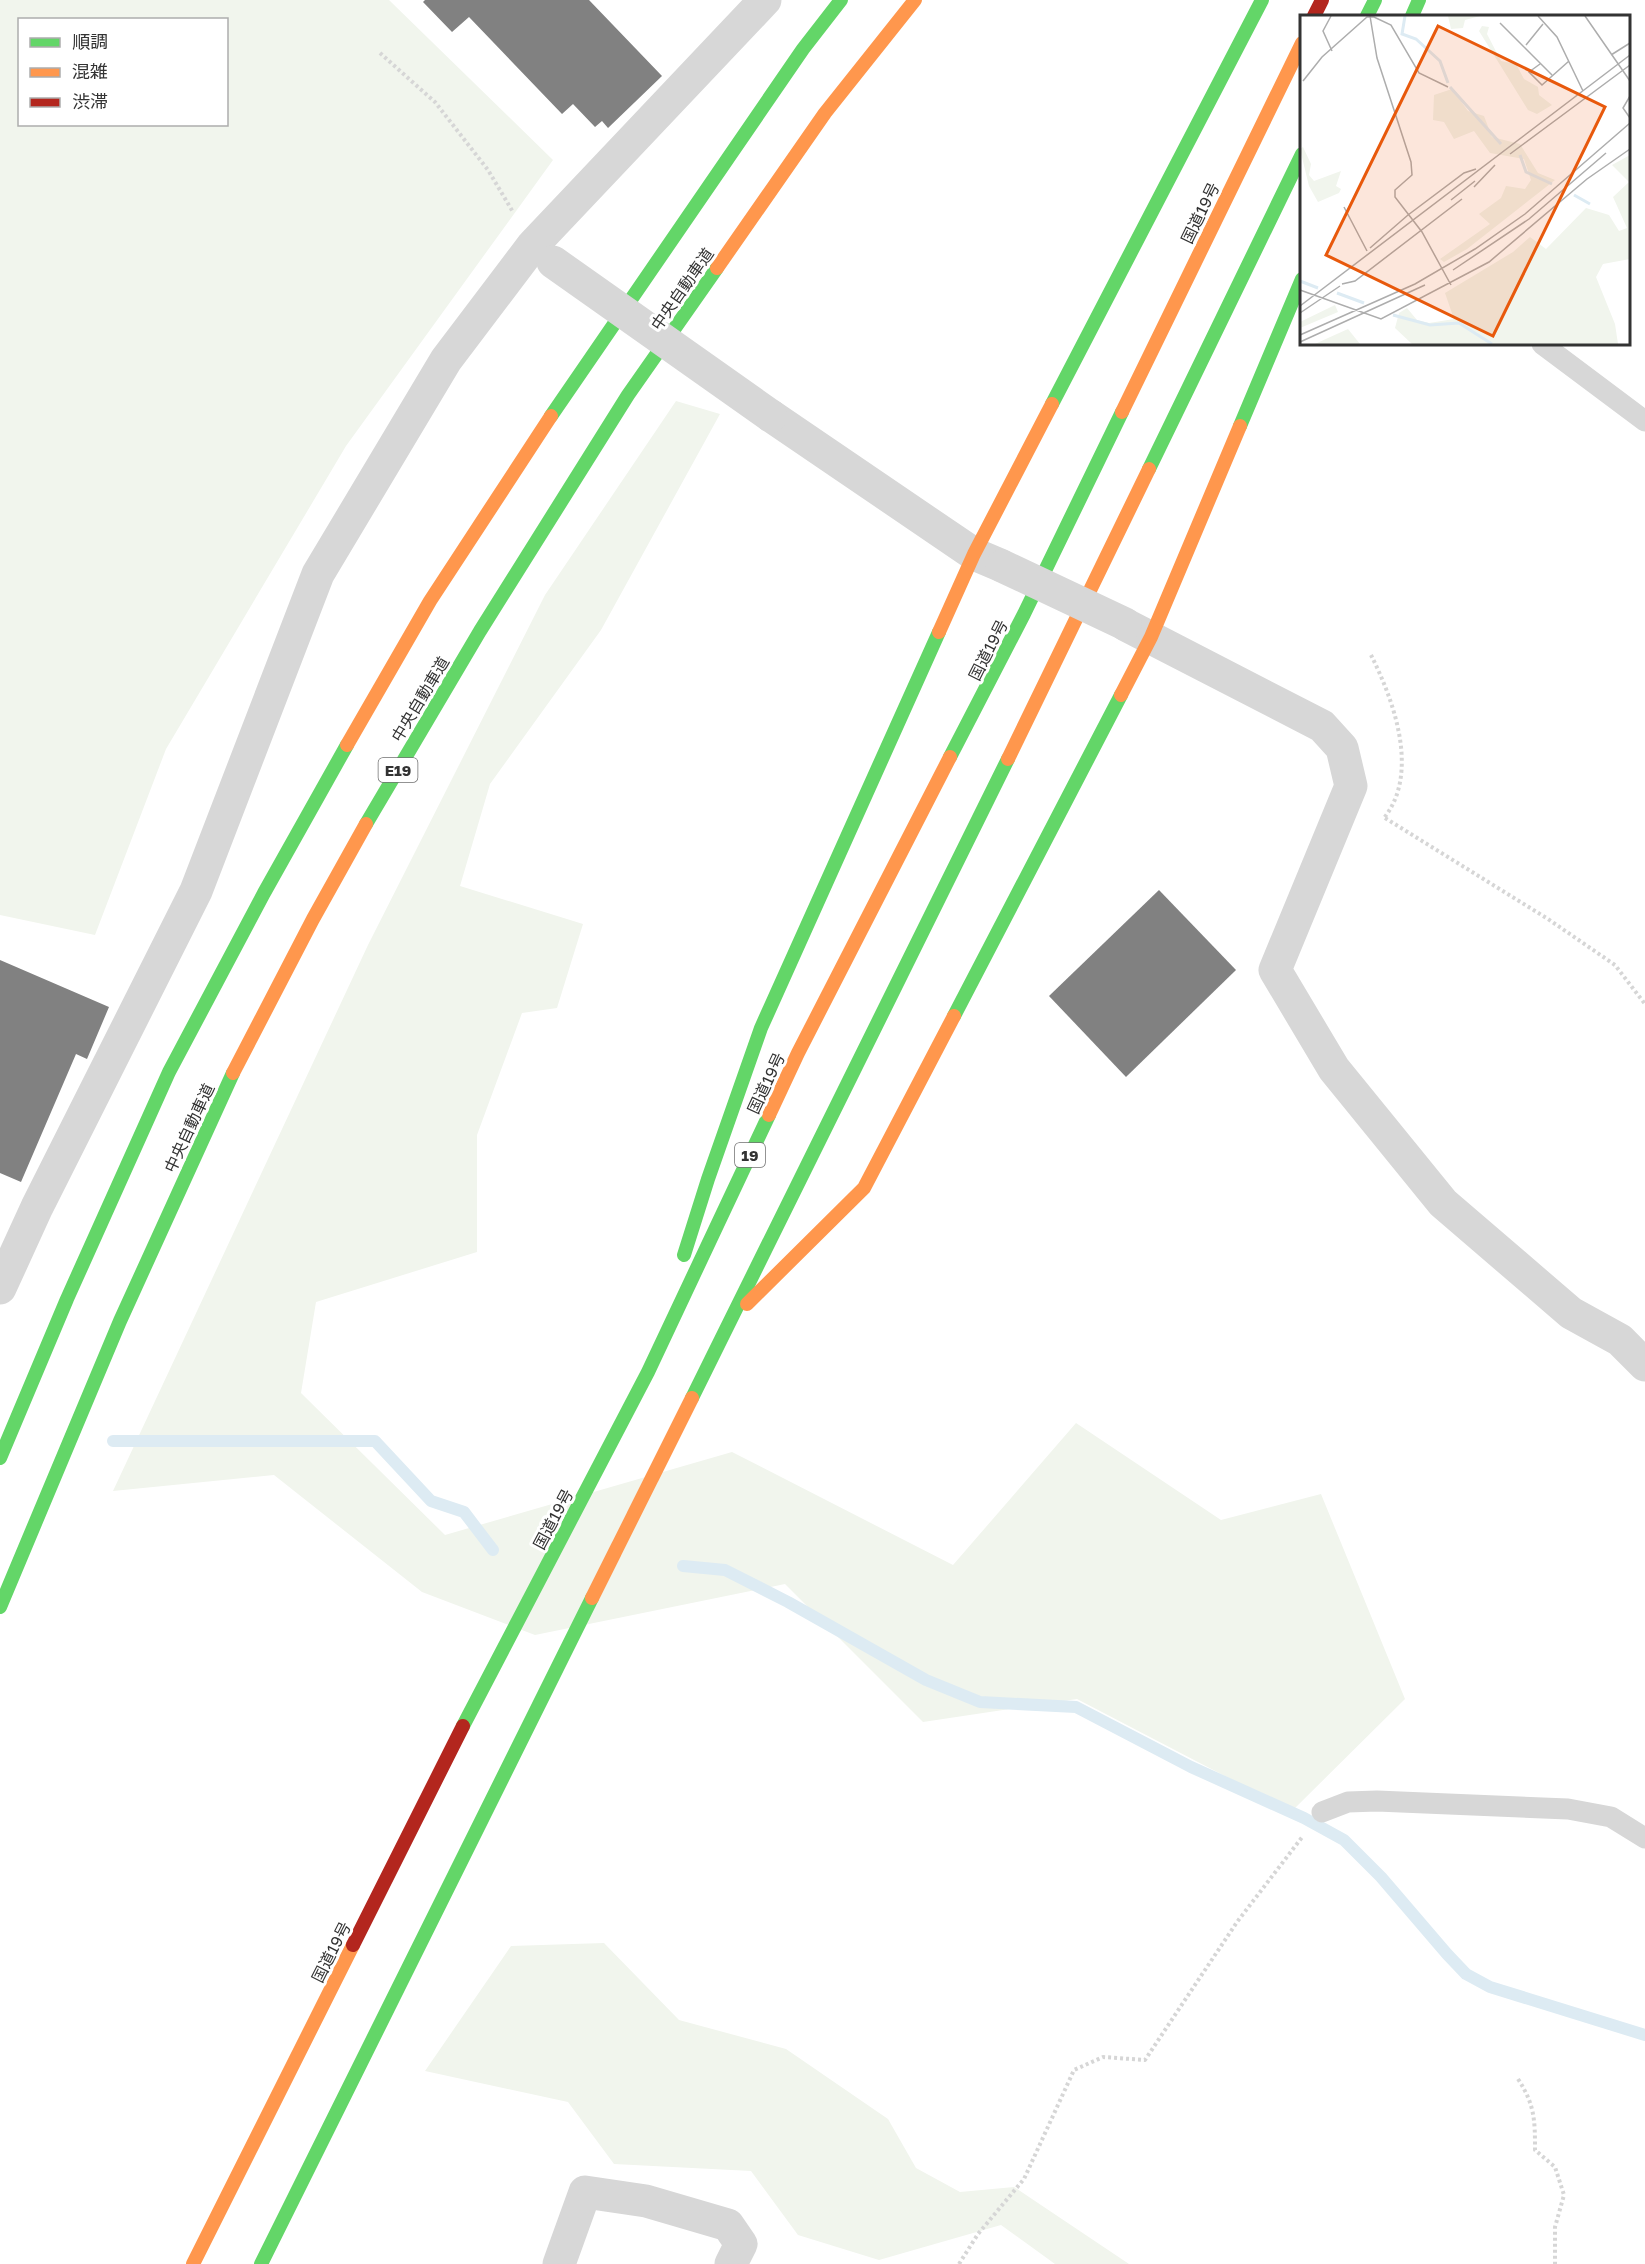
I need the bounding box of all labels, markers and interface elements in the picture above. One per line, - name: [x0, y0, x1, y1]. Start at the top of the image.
- inset map: [1300, 15, 1630, 345]
- legend: [18, 18, 228, 126]
- text: 順調: [72, 30, 108, 52]
- text: 混雑: [72, 60, 108, 82]
- text: 渋滞: [72, 90, 108, 112]
- street label: 国道19号: [1177, 179, 1223, 247]
- street label: 中央自動車道: [646, 244, 718, 334]
- street label: 国道19号: [964, 616, 1012, 684]
- street label: 中央自動車道: [387, 653, 453, 745]
- road number: E19: [378, 758, 418, 782]
- street label: 国道19号: [743, 1049, 789, 1117]
- street label: 中央自動車道: [160, 1080, 218, 1176]
- road number: 19: [735, 1143, 765, 1167]
- street label: 国道19号: [529, 1485, 577, 1553]
- street label: 国道19号: [307, 1918, 355, 1986]

